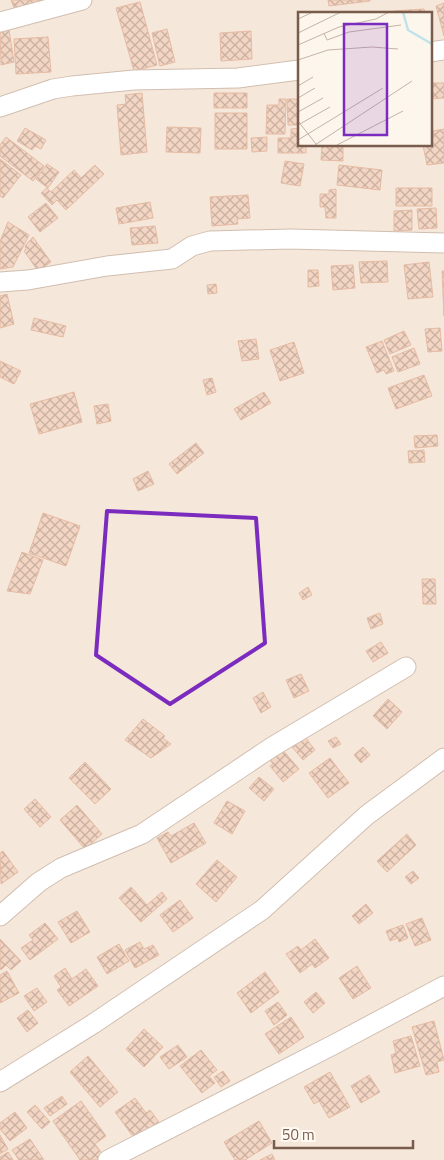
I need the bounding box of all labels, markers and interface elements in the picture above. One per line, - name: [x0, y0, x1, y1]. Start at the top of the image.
- inset map: [298, 12, 432, 146]
- scale bar: [274, 1118, 413, 1150]
- text: 50 m: [282, 1123, 315, 1146]

